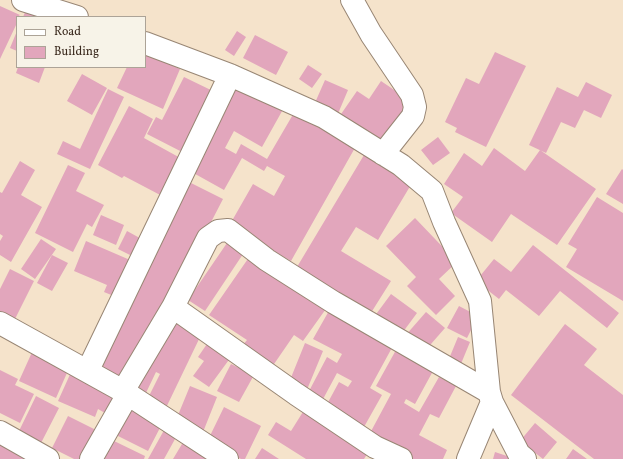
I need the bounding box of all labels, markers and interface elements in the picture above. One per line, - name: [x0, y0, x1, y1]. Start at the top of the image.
- legend: [16, 16, 146, 68]
- text: Road: [54, 24, 81, 40]
- text: Building: [54, 44, 99, 60]

